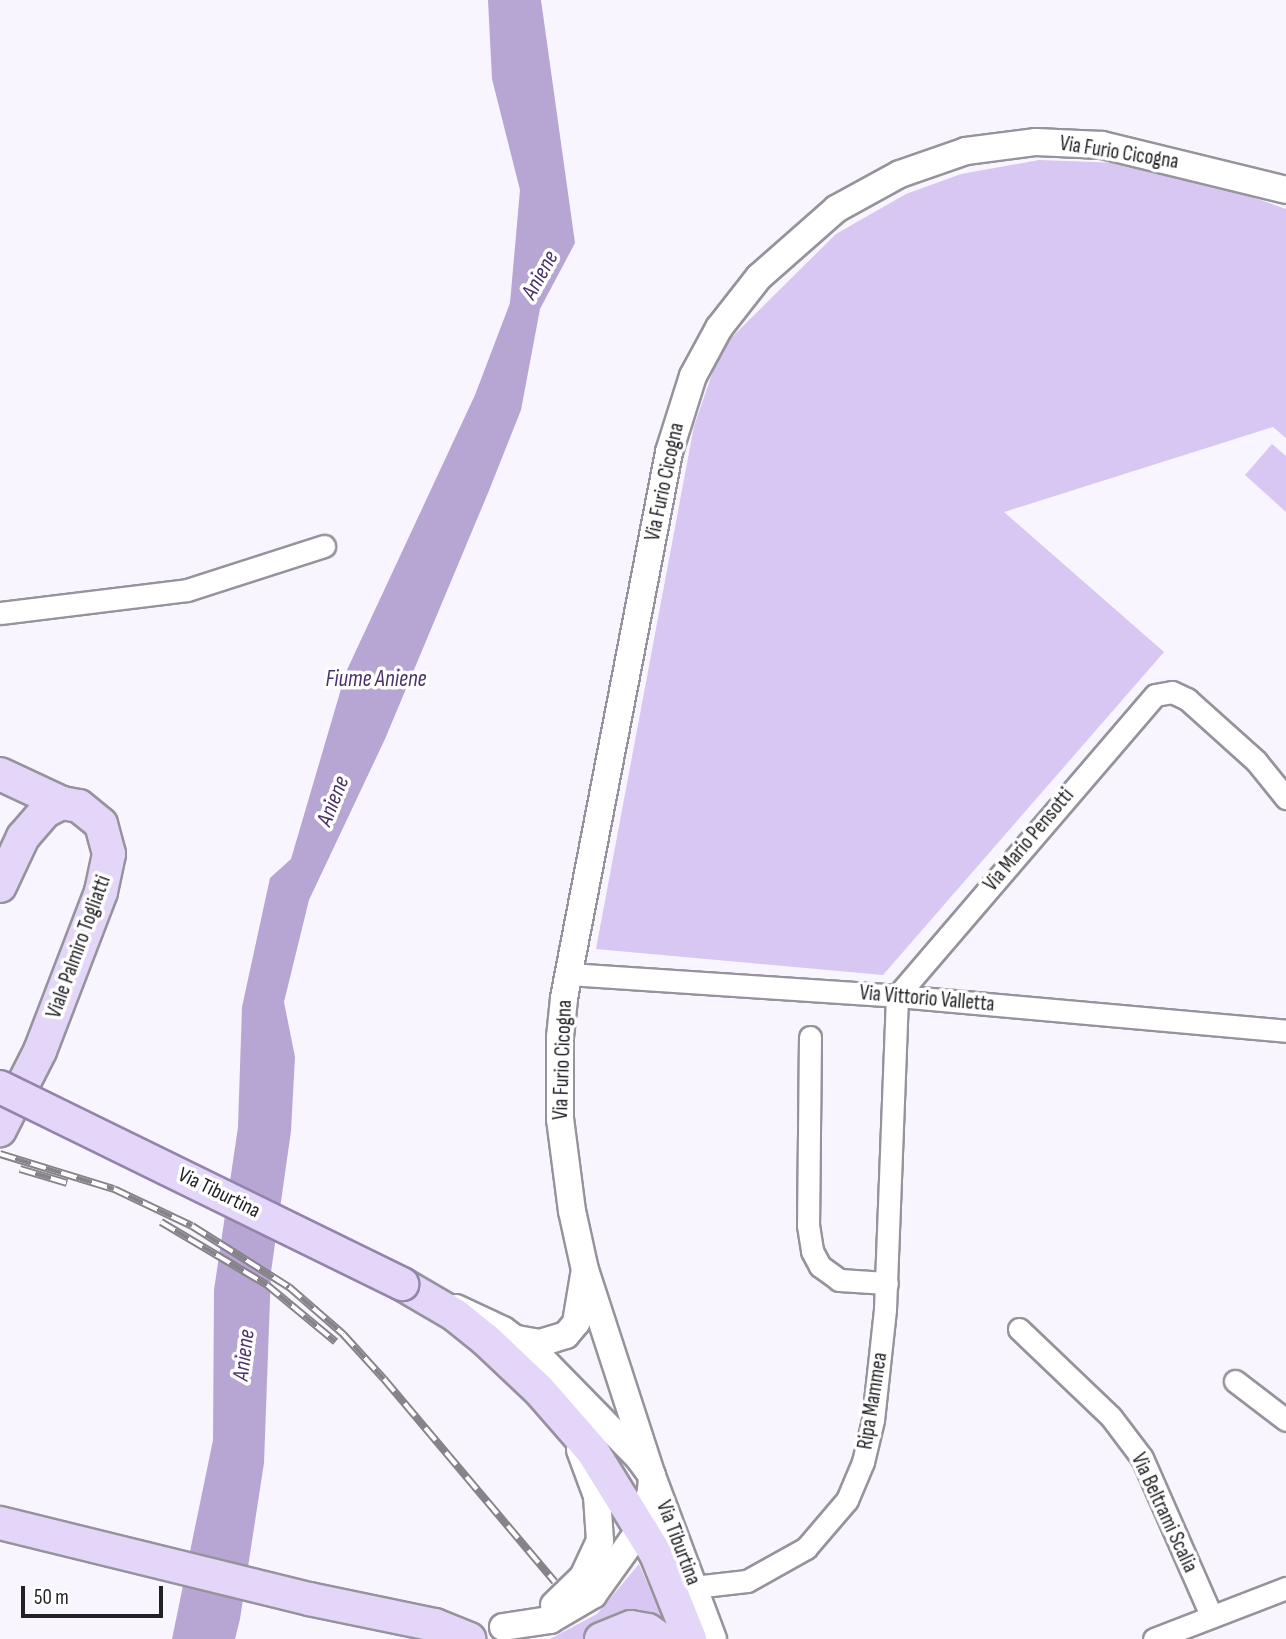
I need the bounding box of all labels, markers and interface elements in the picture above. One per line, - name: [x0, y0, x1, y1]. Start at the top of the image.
- street label: Via Furio Cicogna: [1058, 131, 1180, 175]
- water label: Aniene: [515, 246, 565, 304]
- street label: Via Furio Cicogna: [640, 421, 690, 543]
- water label: Fiume Aniene: [325, 665, 427, 693]
- water label: Aniene: [311, 772, 355, 830]
- street label: Via Mario Pensotti: [979, 783, 1079, 897]
- street label: Viale Palmiro Togliatti: [42, 872, 116, 1022]
- street label: Via Vittorio Valletta: [859, 981, 995, 1017]
- street label: Via Furio Cicogna: [548, 1000, 578, 1120]
- street label: Via Tiburtina: [174, 1162, 264, 1224]
- water label: Aniene: [227, 1328, 261, 1382]
- street label: Ripa Mammea: [853, 1351, 893, 1451]
- street label: Via Beltrami Scalia: [1125, 1449, 1203, 1577]
- street label: Via Tiburtina: [650, 1497, 706, 1589]
- scale bar: [24, 1572, 166, 1616]
- text: 50 m: [34, 1585, 69, 1610]

